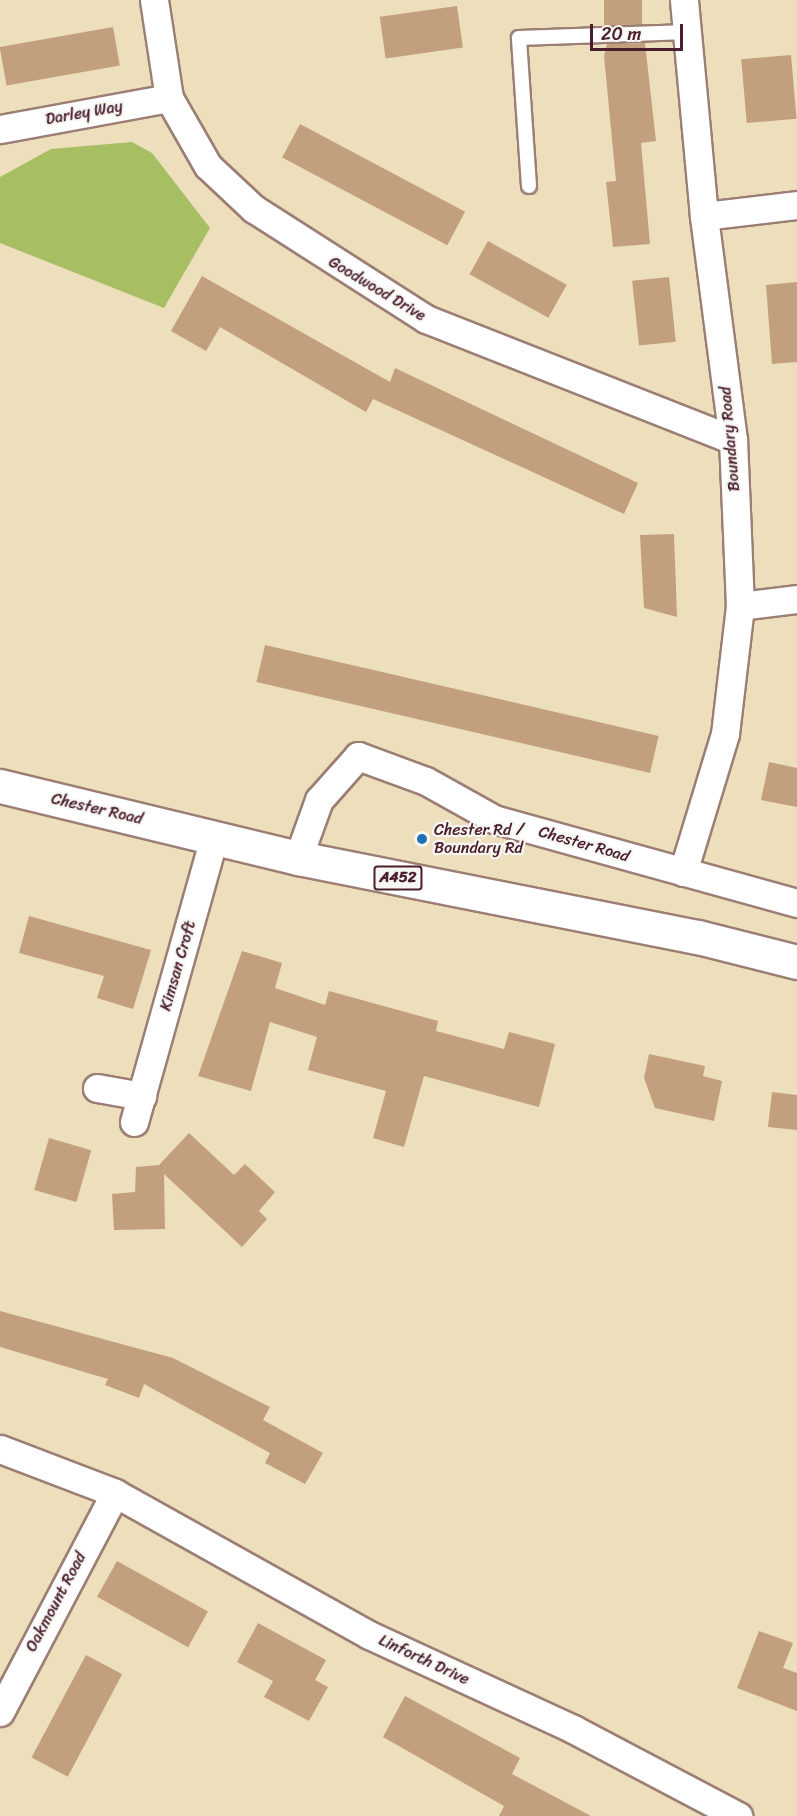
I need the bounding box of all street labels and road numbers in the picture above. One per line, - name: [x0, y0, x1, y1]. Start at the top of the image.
- street label: Darley Way: [44, 97, 124, 129]
- street label: Goodwood Drive: [325, 252, 429, 326]
- street label: Boundary Road: [716, 386, 744, 492]
- street label: Chester Road: [49, 789, 145, 829]
- street label: Chester Road: [536, 822, 632, 866]
- road number: A452: [372, 866, 424, 890]
- street label: Kimsan Croft: [156, 919, 200, 1013]
- street label: Oakmount Road: [22, 1549, 90, 1655]
- street label: Linforth Drive: [376, 1631, 472, 1689]

